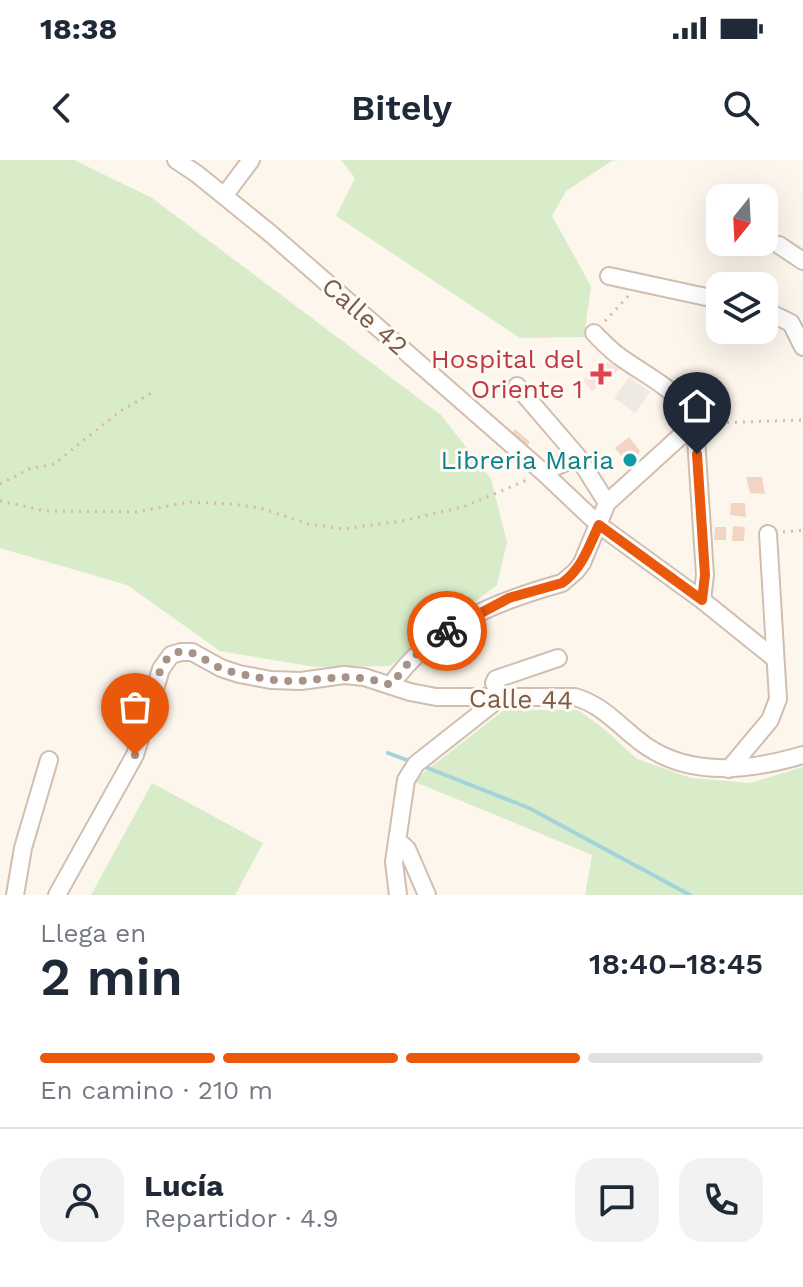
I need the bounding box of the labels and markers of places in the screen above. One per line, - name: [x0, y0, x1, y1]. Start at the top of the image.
- place label: Hospital del Oriente 1: [431, 344, 583, 404]
- marker: Hospital del Oriente 1: [590, 363, 612, 385]
- pin: [663, 372, 731, 454]
- place label: Libreria Maria: [441, 445, 614, 475]
- marker: Libreria Maria: [621, 451, 639, 469]
- pin: [101, 673, 169, 755]

